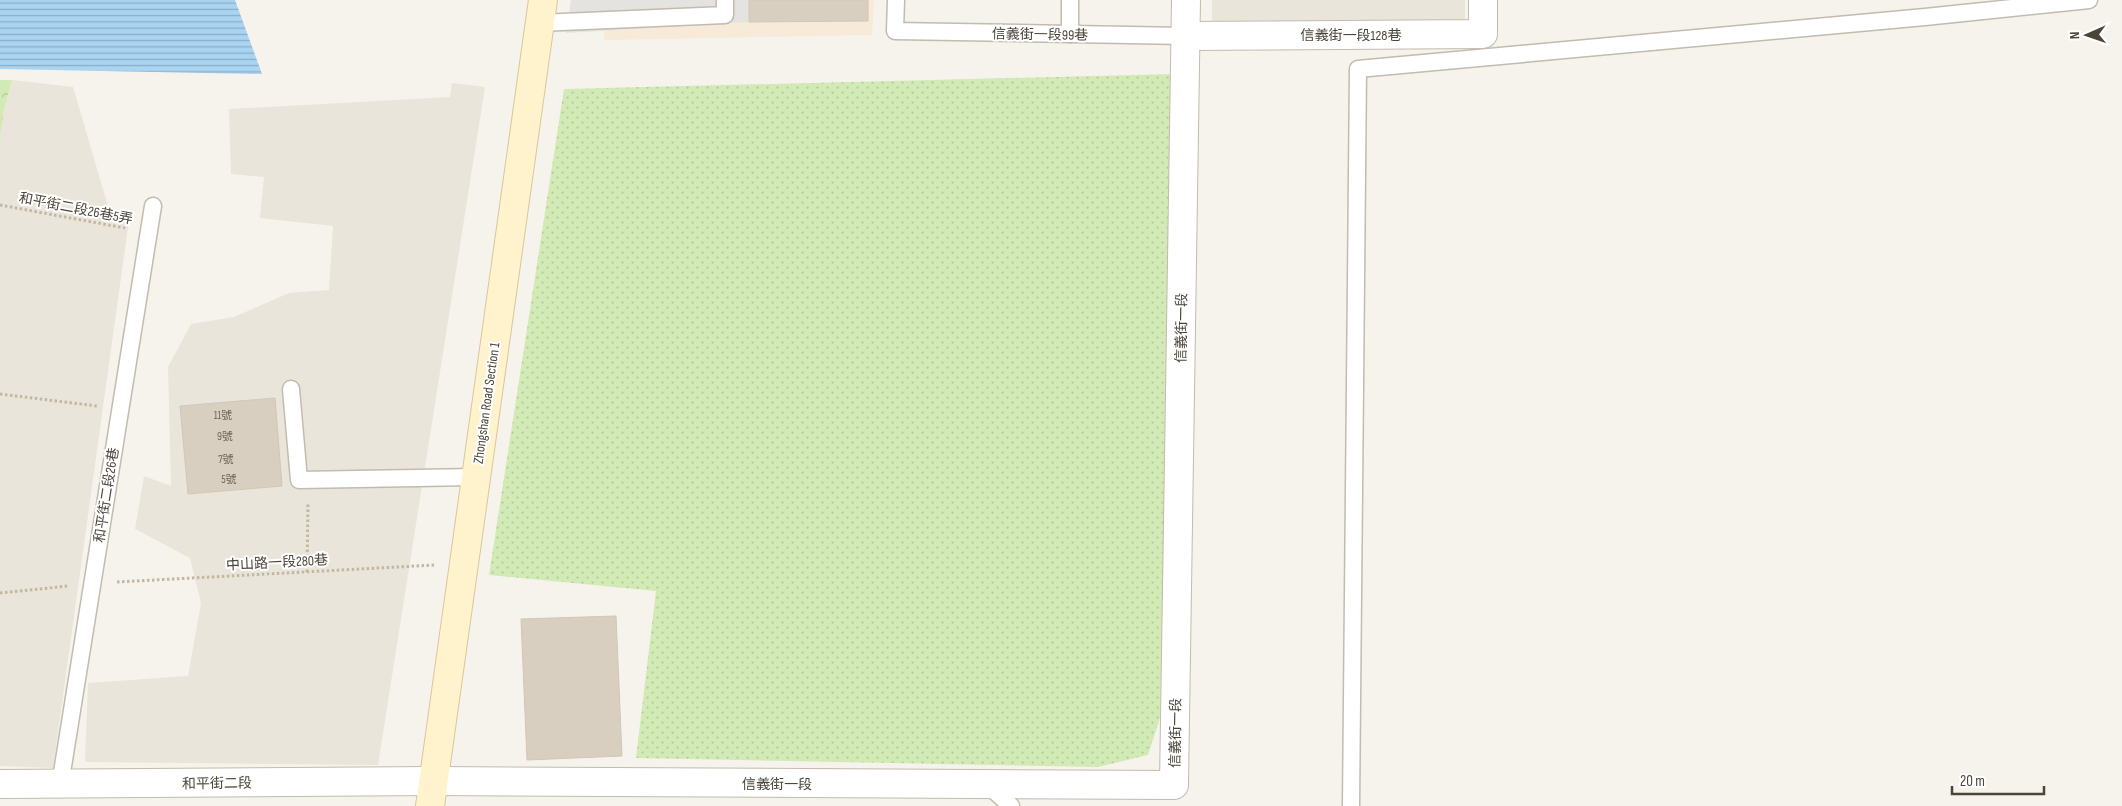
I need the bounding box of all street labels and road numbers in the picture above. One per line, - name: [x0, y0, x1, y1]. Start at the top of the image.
- street label: 信義街一段99巷: [992, 25, 1088, 44]
- street label: 信義街一段128巷: [1301, 27, 1401, 44]
- street label: 和平街二段26巷5弄: [18, 189, 134, 228]
- street label: 信義街一段: [1172, 293, 1191, 363]
- street label: Zhongshan Road Section 1: [470, 341, 503, 465]
- street label: 和平街二段26巷: [91, 446, 122, 544]
- street label: 中山路一段280巷: [226, 551, 328, 574]
- street label: 信義街一段: [1166, 698, 1185, 768]
- street label: 和平街二段: [182, 774, 252, 793]
- street label: 信義街一段: [742, 776, 812, 793]

